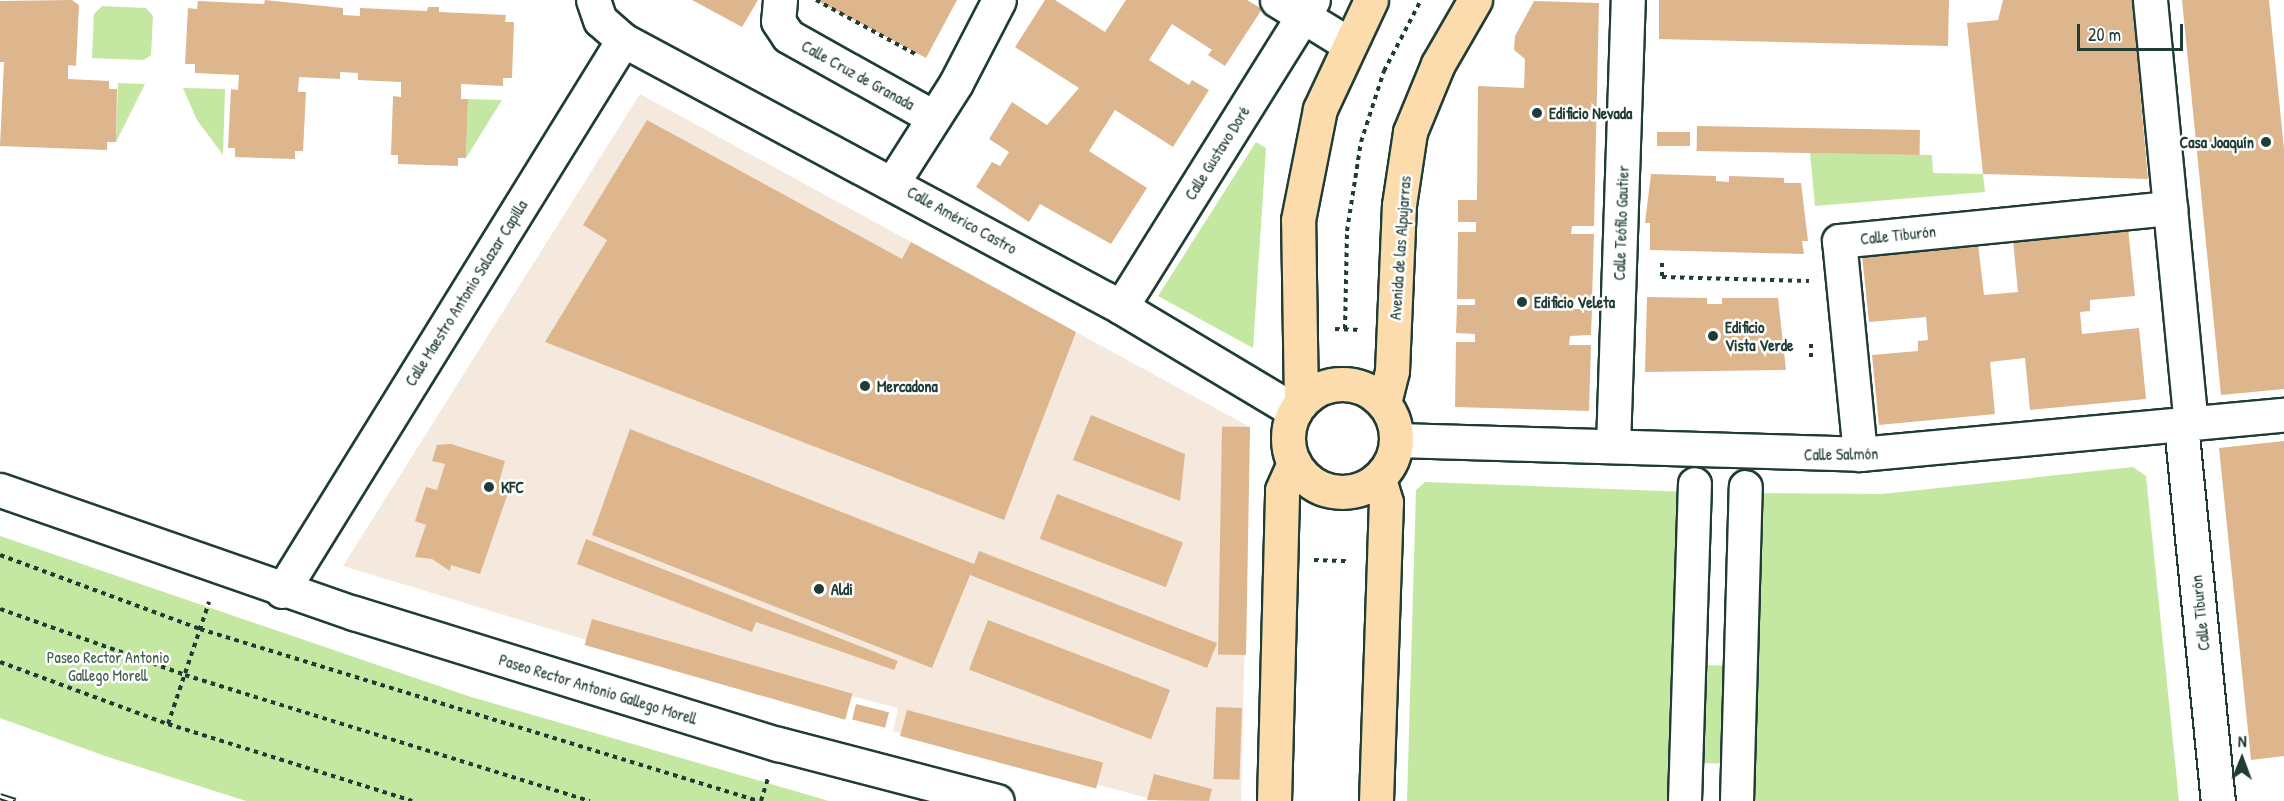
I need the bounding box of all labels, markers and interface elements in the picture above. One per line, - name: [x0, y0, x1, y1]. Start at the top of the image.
- scale bar: [2080, 12, 2186, 50]
- text: 20 m: [2088, 22, 2121, 47]
- street label: Calle Cruz de Granada: [798, 36, 918, 114]
- street label: Calle Gustavo Doré: [1180, 102, 1254, 204]
- place label: Edificio Nevada: [1549, 103, 1632, 123]
- marker: Edificio Nevada: [1530, 106, 1544, 120]
- place label: Casa Joaquín: [2180, 132, 2254, 152]
- marker: Casa Joaquín: [2259, 135, 2273, 149]
- street label: Calle Teófilo Gautier: [1609, 165, 1633, 281]
- street label: Avenida de las Alpujarras: [1385, 175, 1415, 321]
- street label: Calle Américo Castro: [904, 182, 1020, 258]
- street label: Calle Maestro Antonio Salazar Capilla: [401, 196, 531, 390]
- street label: Calle Tiburón: [1859, 221, 1937, 249]
- place label: Edificio Veleta: [1534, 292, 1615, 312]
- marker: Edificio Veleta: [1515, 295, 1529, 309]
- place label: Edificio Vista Verde: [1725, 317, 1793, 355]
- marker: Edificio Vista Verde: [1706, 329, 1720, 343]
- place label: Mercadona: [877, 376, 938, 396]
- marker: Mercadona: [858, 379, 872, 393]
- street label: Calle Salmón: [1804, 444, 1878, 464]
- place label: KFC: [501, 477, 524, 497]
- marker: KFC: [482, 480, 496, 494]
- street label: Calle Tiburón: [2186, 574, 2214, 652]
- place label: Aldi: [831, 579, 853, 599]
- marker: Aldi: [812, 582, 826, 596]
- park label: Paseo Rector Antonio Gallego Morell: [47, 647, 169, 685]
- street label: Paseo Rector Antonio Gallego Morell: [497, 650, 699, 728]
- north arrow: [2212, 729, 2272, 789]
- text: N: [2238, 730, 2247, 752]

